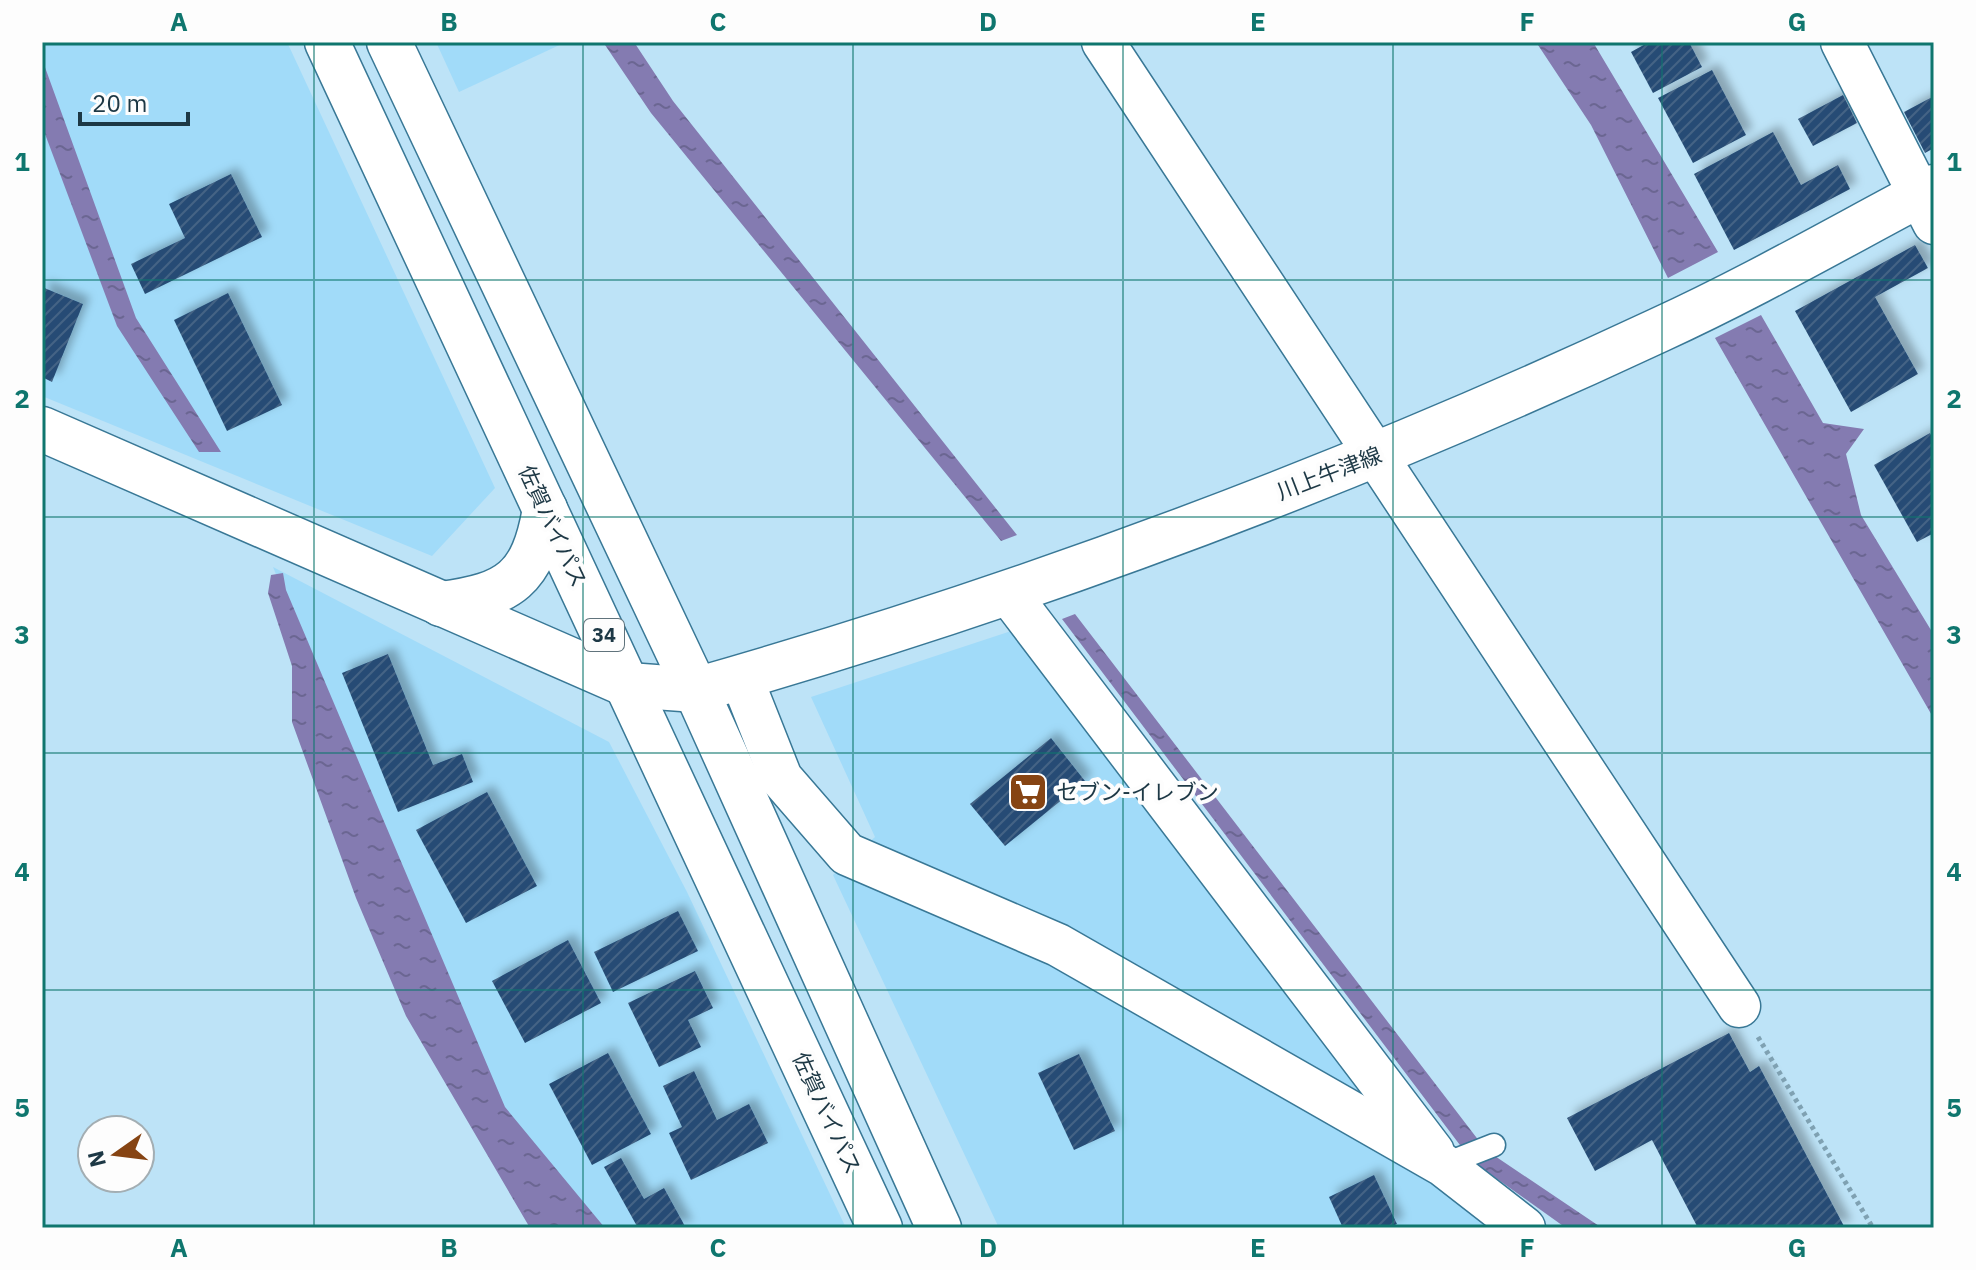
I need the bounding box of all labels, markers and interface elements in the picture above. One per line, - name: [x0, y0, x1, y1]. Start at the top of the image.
- text: A: [170, 4, 188, 38]
- text: B: [440, 4, 458, 38]
- text: C: [710, 4, 727, 38]
- text: D: [979, 4, 997, 38]
- text: E: [1250, 4, 1266, 38]
- text: F: [1519, 4, 1535, 38]
- text: G: [1788, 4, 1806, 38]
- scale bar: [80, 76, 188, 126]
- text: 20 m: [92, 87, 147, 119]
- text: 1: [14, 144, 30, 178]
- text: 1: [1946, 144, 1962, 178]
- text: 2: [14, 381, 30, 415]
- text: 2: [1946, 381, 1962, 415]
- street label: 川上牛津線: [1272, 439, 1385, 506]
- street label: 佐賀バイパス: [513, 460, 594, 592]
- text: 3: [14, 617, 30, 651]
- text: 3: [1946, 617, 1962, 651]
- road number: 34: [584, 619, 624, 651]
- supermarket icon: セブン-イレブン: [1007, 771, 1049, 813]
- place label: セブン-イレブン: [1056, 777, 1219, 806]
- text: 4: [14, 854, 30, 888]
- text: 4: [1946, 854, 1962, 888]
- street label: 佐賀バイパス: [787, 1047, 868, 1179]
- text: 5: [14, 1090, 30, 1124]
- text: 5: [1946, 1090, 1962, 1124]
- north arrow: [76, 1114, 156, 1194]
- text: N: [80, 1148, 112, 1170]
- text: A: [170, 1230, 188, 1264]
- text: B: [440, 1230, 458, 1264]
- text: C: [710, 1230, 727, 1264]
- text: D: [979, 1230, 997, 1264]
- text: E: [1250, 1230, 1266, 1264]
- text: F: [1519, 1230, 1535, 1264]
- text: G: [1788, 1230, 1806, 1264]

